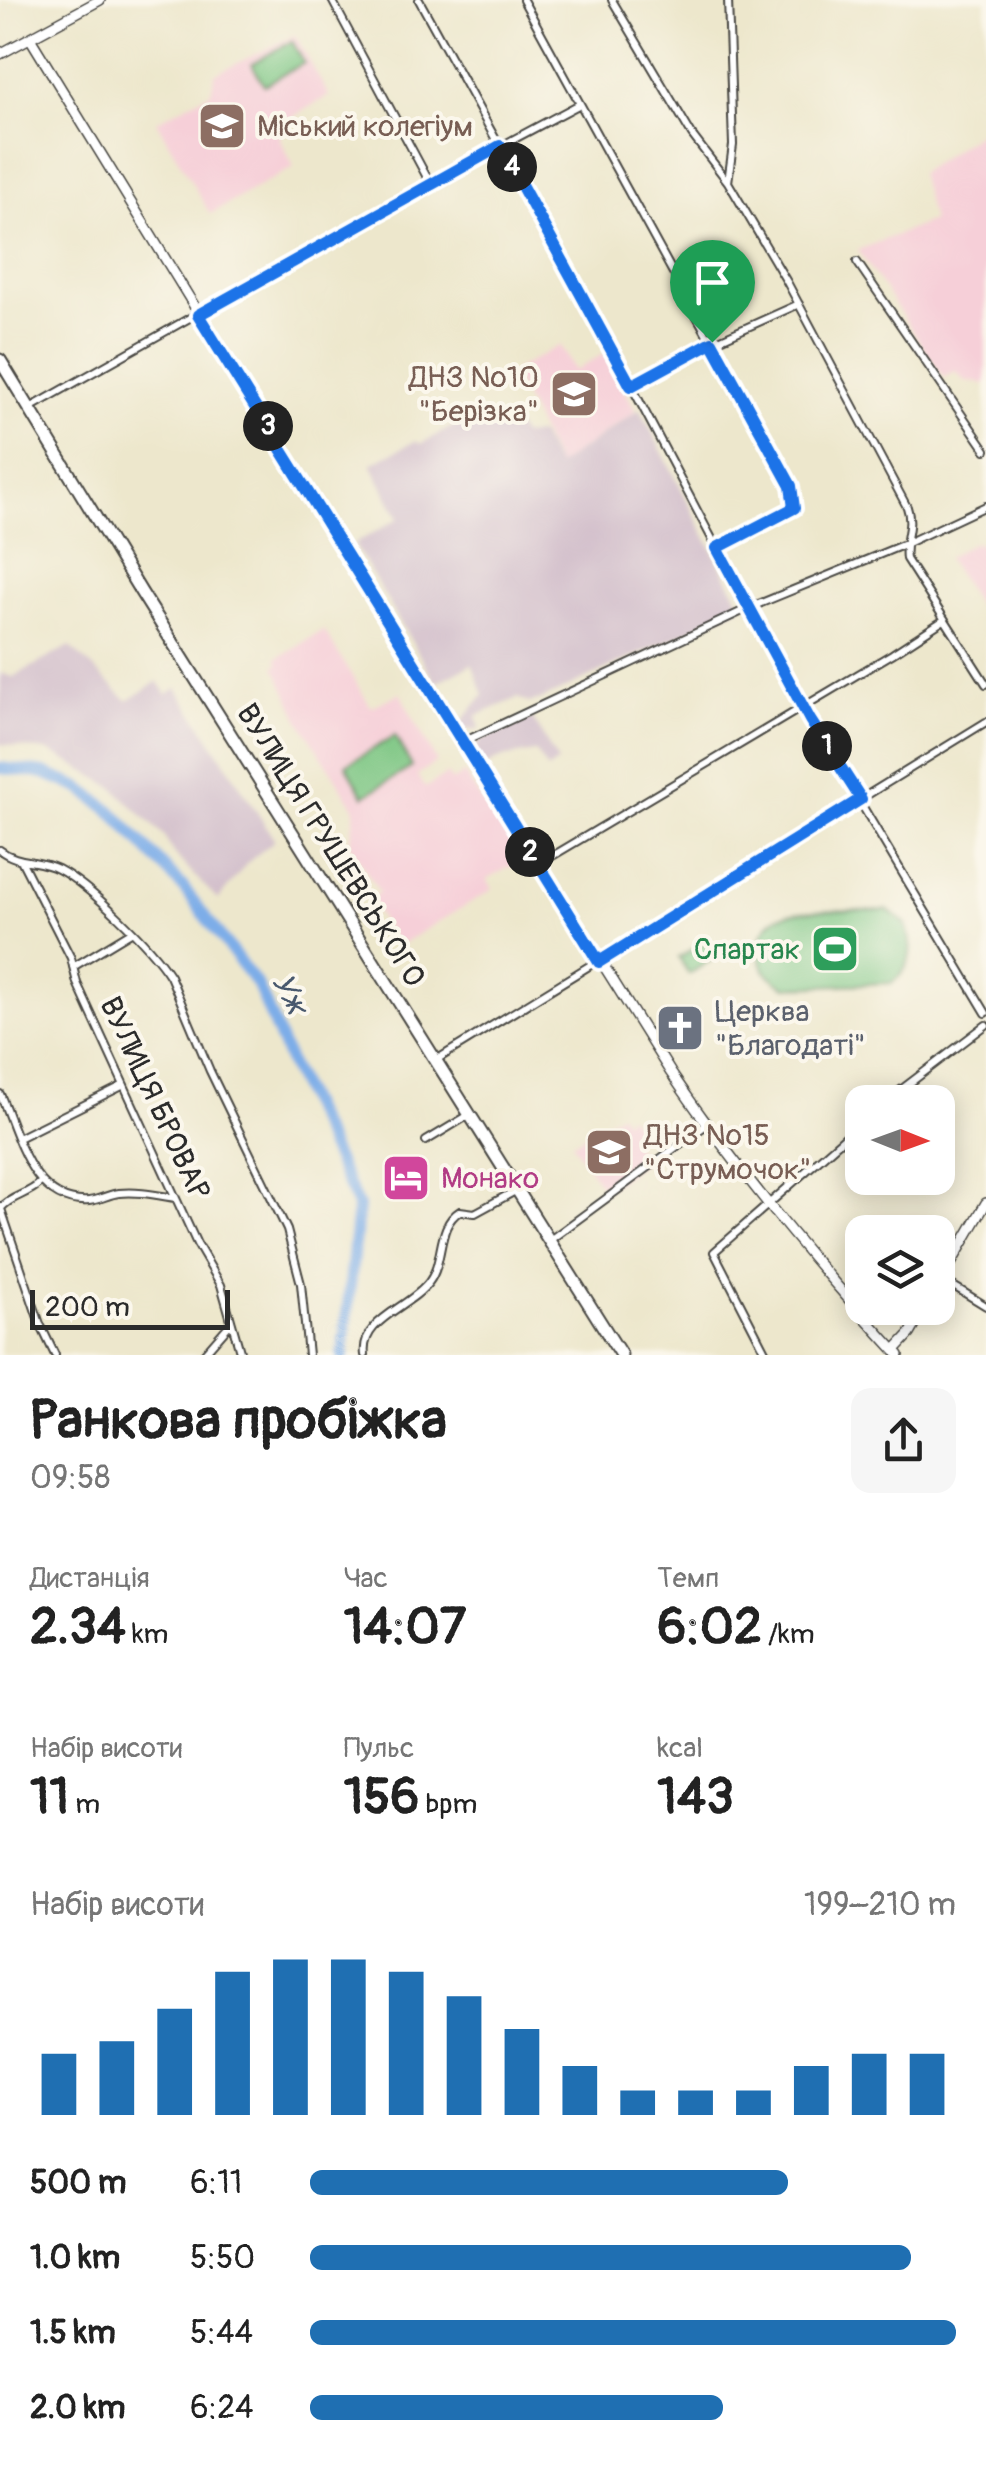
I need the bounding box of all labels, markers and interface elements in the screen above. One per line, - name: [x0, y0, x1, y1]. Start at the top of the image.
- school or university icon: Міський колегіум: [196, 100, 248, 152]
- place label: Міський колегіум: [257, 108, 473, 145]
- pin: 4: [487, 142, 537, 192]
- text: 4: [504, 149, 520, 184]
- pin: [670, 240, 755, 343]
- icon: arrive: [685, 255, 740, 310]
- place label: ДНЗ №10 "Берізка": [408, 359, 539, 430]
- school or university icon: ДНЗ №10 "Берізка": [548, 368, 600, 420]
- pin: 3: [243, 401, 293, 451]
- text: 3: [260, 408, 276, 443]
- street label: ВУЛИЦЯ ГРУШЕВСЬКОГО: [228, 697, 433, 994]
- pin: 1: [802, 721, 852, 771]
- text: 1: [822, 728, 832, 763]
- pin: 2: [505, 827, 555, 877]
- text: 2: [522, 834, 538, 869]
- sports icon: Спартак: [809, 923, 861, 975]
- place label: Спартак: [694, 931, 800, 968]
- water label: Уж: [262, 967, 318, 1024]
- street label: ВУЛИЦЯ БРОВАР: [91, 991, 218, 1206]
- place label: Церква "Благодаті": [715, 993, 866, 1064]
- church icon: Церква "Благодаті": [654, 1002, 706, 1054]
- north arrow: [845, 1085, 955, 1195]
- map controls: [845, 1085, 955, 1325]
- place label: ДНЗ №15 "Струмочок": [643, 1117, 812, 1188]
- school or university icon: ДНЗ №15 "Струмочок": [583, 1126, 635, 1178]
- hotel icon: Монако: [380, 1152, 432, 1204]
- place label: Монако: [441, 1160, 539, 1197]
- button: layers: [845, 1215, 955, 1325]
- scale bar: [30, 1285, 230, 1330]
- text: 200 m: [45, 1290, 130, 1325]
- text: Ранкова пробіжка: [30, 1386, 447, 1455]
- button: share: [851, 1388, 956, 1493]
- text: 09:58: [30, 1458, 110, 1498]
- text: Дистанція: [30, 1561, 150, 1596]
- text: Час: [344, 1561, 388, 1596]
- text: Темп: [657, 1561, 719, 1596]
- text: 2.34: [30, 1596, 126, 1659]
- text: 14:07: [344, 1596, 466, 1659]
- text: 6:02: [657, 1596, 762, 1659]
- text: km: [126, 1617, 168, 1652]
- text: /km: [762, 1617, 815, 1652]
- text: Набір висоти: [30, 1731, 182, 1766]
- text: Пульс: [344, 1731, 414, 1766]
- text: kcal: [657, 1731, 703, 1766]
- text: 11: [30, 1766, 69, 1829]
- text: 156: [344, 1766, 419, 1829]
- text: 143: [657, 1766, 734, 1829]
- text: m: [69, 1787, 100, 1822]
- text: bpm: [419, 1787, 477, 1822]
- text: Набір висоти: [30, 1885, 204, 1925]
- text: 199–210 m: [804, 1885, 956, 1925]
- text: 500 m: [30, 2163, 126, 2203]
- text: 6:11: [190, 2163, 242, 2203]
- text: 1.0 km: [30, 2238, 120, 2278]
- text: 5:50: [190, 2238, 255, 2278]
- text: 1.5 km: [30, 2313, 116, 2353]
- text: 5:44: [190, 2313, 253, 2353]
- text: 2.0 km: [30, 2388, 125, 2428]
- text: 6:24: [190, 2388, 254, 2428]

